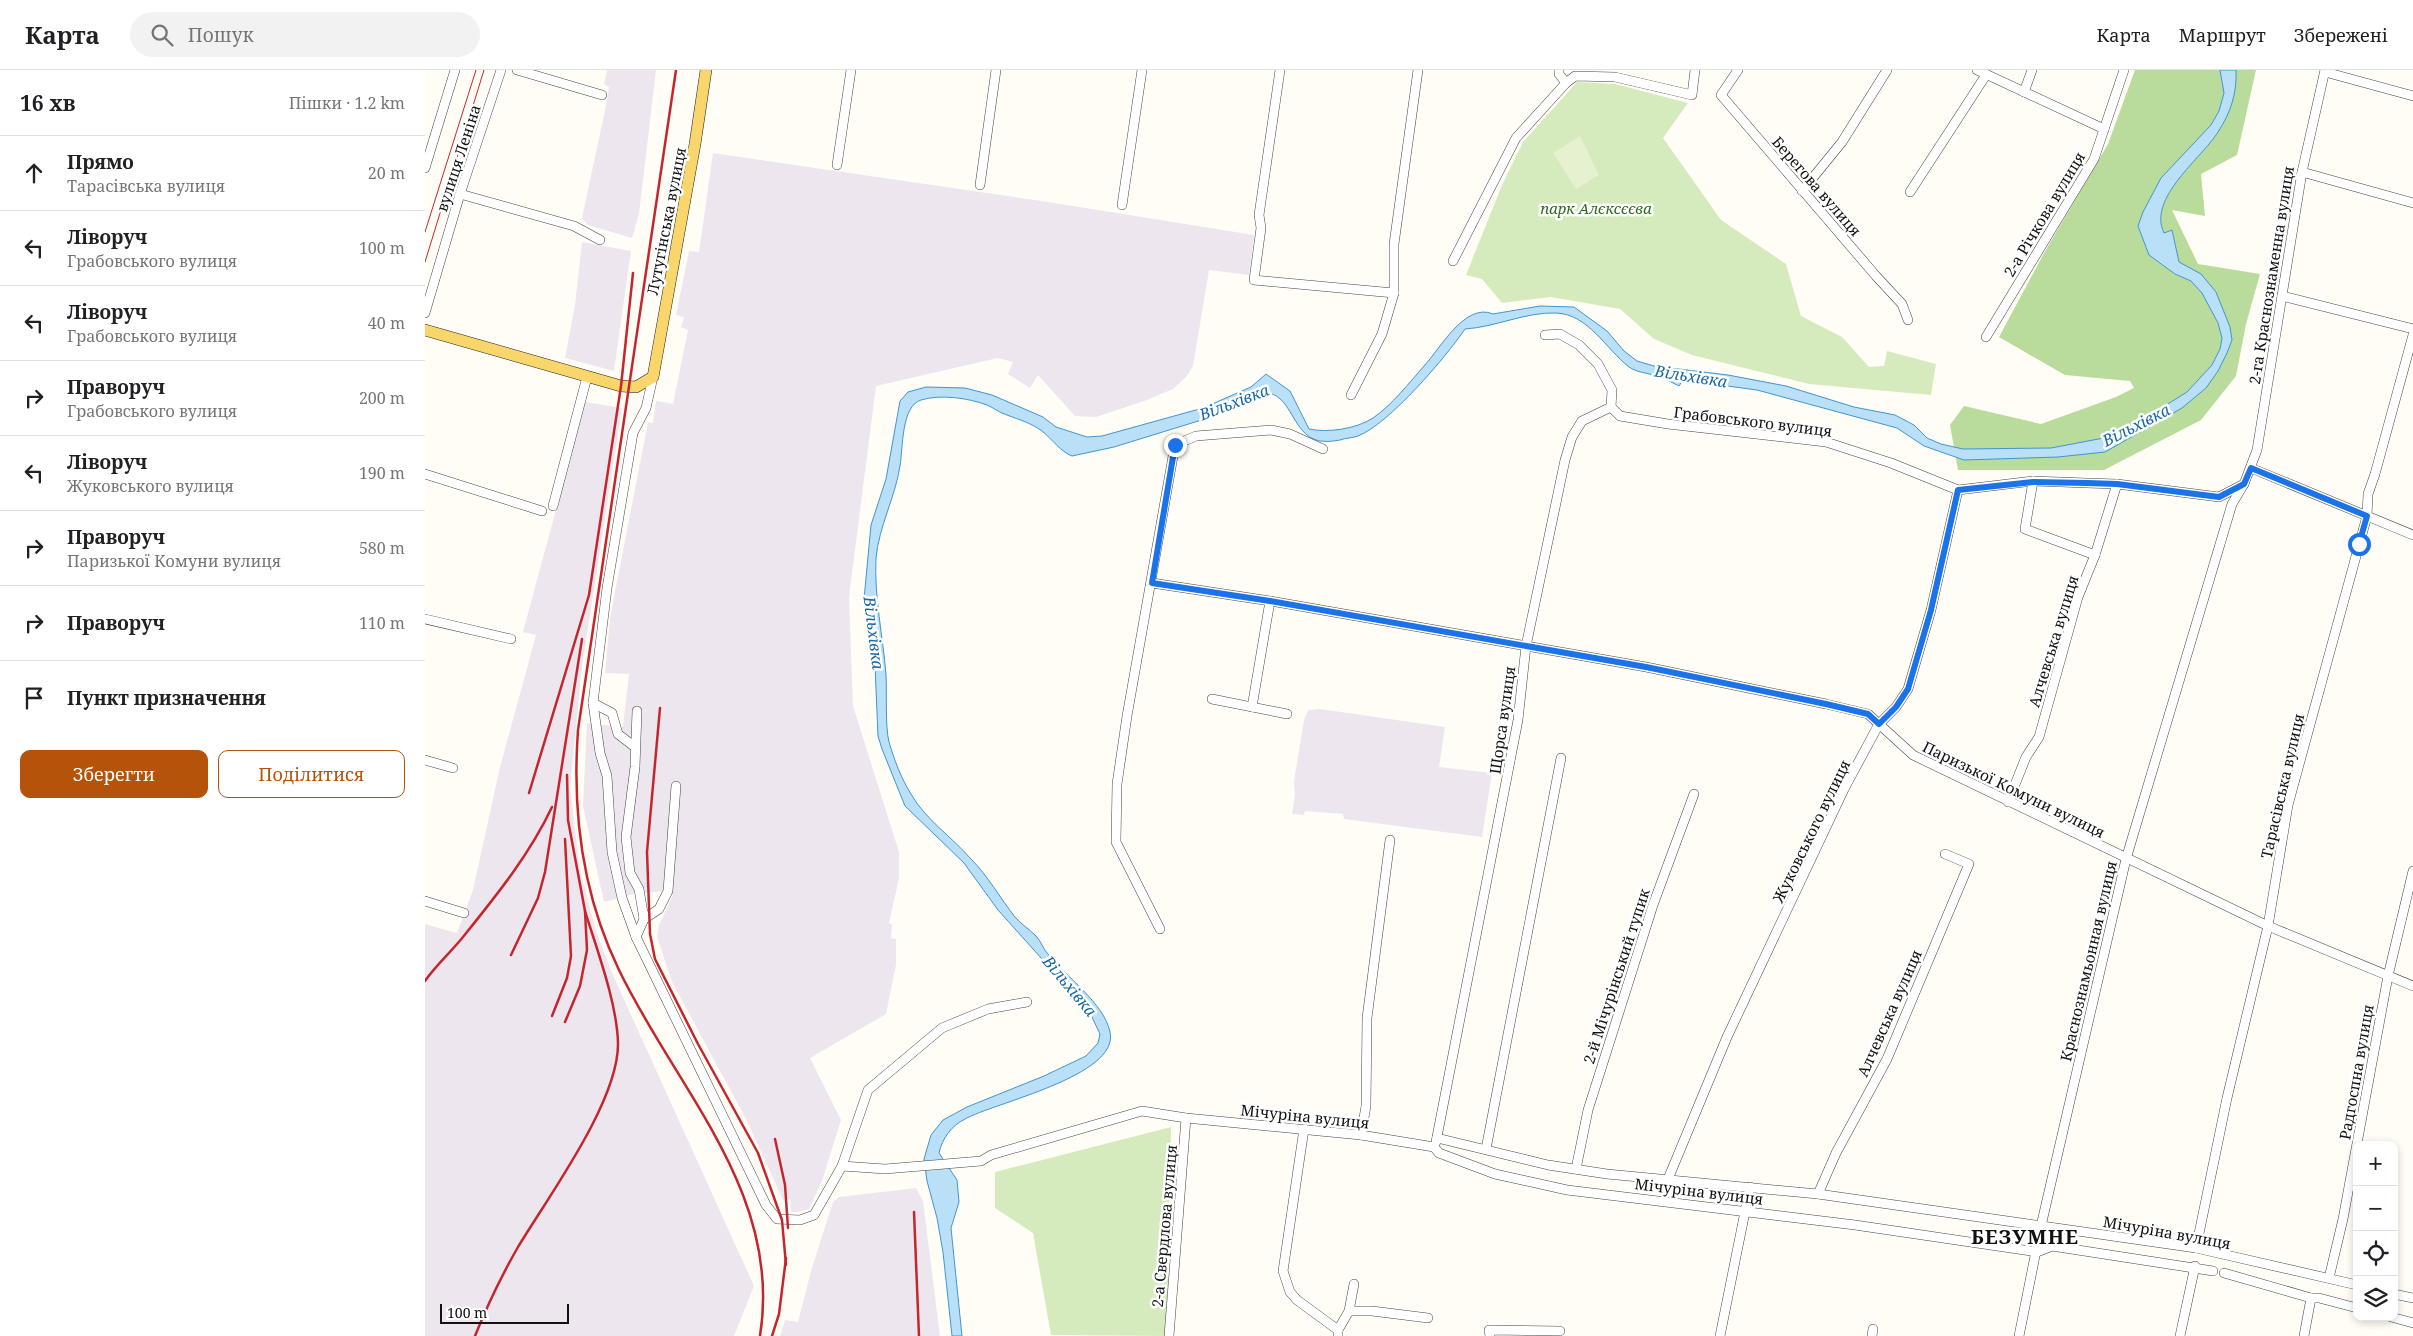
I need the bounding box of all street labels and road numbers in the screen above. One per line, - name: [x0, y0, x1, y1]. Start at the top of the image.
- street label: вулиця Леніна: [431, 102, 485, 214]
- street label: Берегова вулиця: [1768, 132, 1866, 240]
- street label: Лутугінська вулиця: [642, 146, 690, 296]
- street label: 2-а Річкова вулиця: [1999, 148, 2089, 280]
- street label: 2-га Краснознаменна вулиця: [2244, 164, 2298, 386]
- street label: Грабовського вулиця: [1673, 401, 1833, 441]
- street label: Алчевська вулиця: [2023, 573, 2083, 709]
- street label: Щорса вулиця: [1485, 665, 1519, 775]
- street label: Тарасівська вулиця: [2256, 712, 2308, 860]
- street label: Паризької Комуни вулиця: [1919, 736, 2109, 842]
- street label: Жуковського вулиця: [1767, 756, 1854, 907]
- street label: Краснознамьонная вулиця: [2055, 859, 2121, 1063]
- street label: 2-й Мічурінський тупик: [1578, 886, 1654, 1066]
- street label: Алчевська вулиця: [1852, 946, 1926, 1080]
- street label: Радгоспна вулиця: [2334, 1003, 2378, 1141]
- street label: Мічуріна вулиця: [1240, 1099, 1370, 1133]
- street label: 2-а Свердлова вулиця: [1147, 1144, 1181, 1308]
- street label: Мічуріна вулиця: [1634, 1173, 1764, 1209]
- street label: Мічуріна вулиця: [2102, 1211, 2232, 1253]

